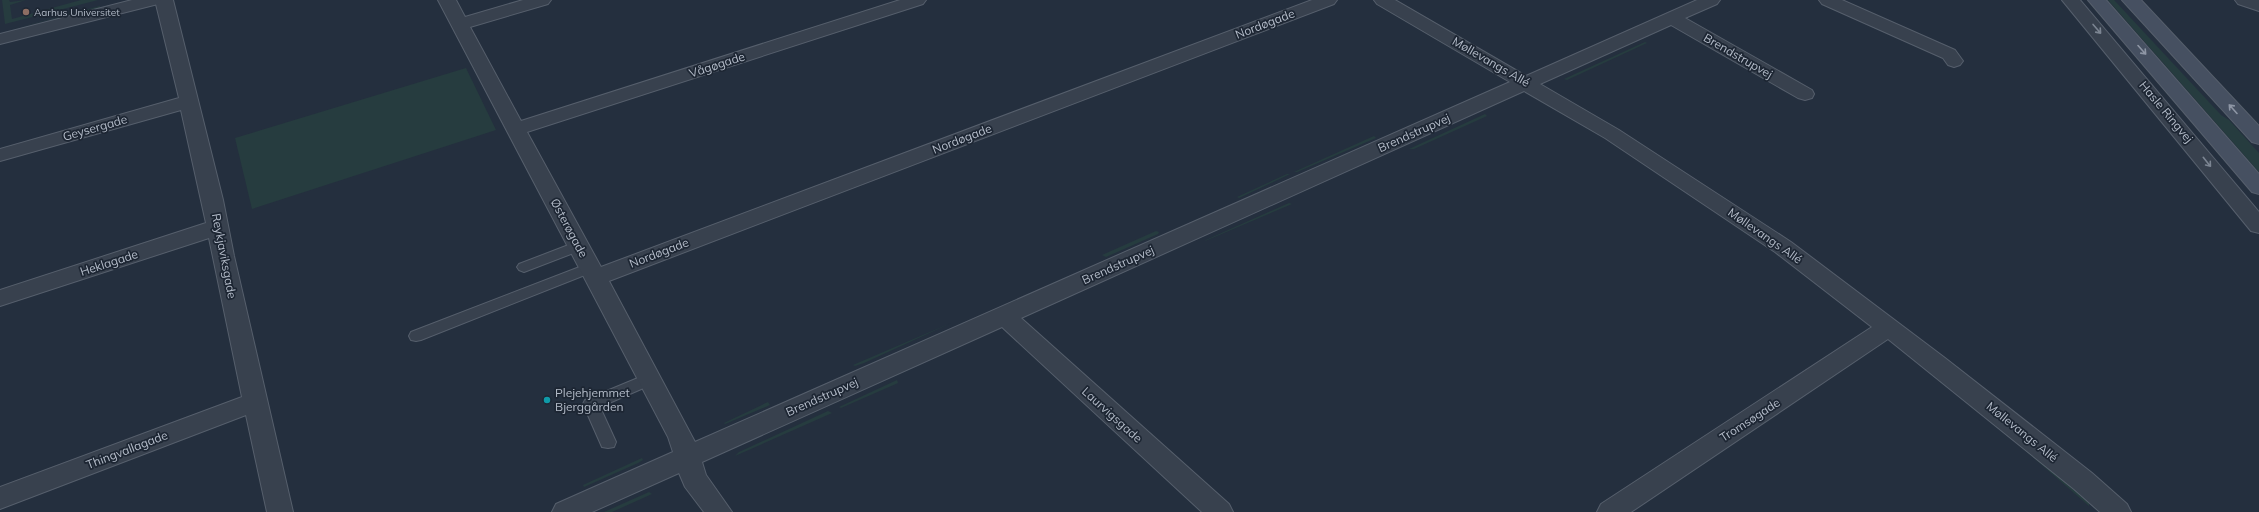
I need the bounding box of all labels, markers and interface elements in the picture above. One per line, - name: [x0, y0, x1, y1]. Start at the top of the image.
- street label: Nordøgade: [1233, 5, 1297, 42]
- place label: Aarhus Universitet: [34, 6, 120, 19]
- marker: Aarhus Universitet: [21, 7, 31, 17]
- one-way arrow: [2092, 24, 2101, 35]
- street label: Brendstrupvej: [1701, 30, 1776, 81]
- street label: Møllevangs Allé: [1450, 33, 1533, 90]
- one-way arrow: [2137, 45, 2146, 55]
- street label: Vågøgade: [687, 48, 747, 81]
- street label: Hasle Ringvej: [2136, 78, 2197, 146]
- one-way arrow: [2228, 104, 2237, 114]
- street label: Brendstrupvej: [1375, 110, 1452, 155]
- street label: Geysergade: [61, 111, 129, 144]
- street label: Nordøgade: [930, 120, 994, 157]
- one-way arrow: [2203, 156, 2211, 167]
- street label: Østerøgade: [548, 195, 591, 260]
- street label: Møllevangs Allé: [1725, 204, 1805, 267]
- street label: Reykjaviksgade: [209, 212, 240, 300]
- street label: Nordøgade: [627, 234, 691, 271]
- street label: Brendstrupvej: [1079, 242, 1156, 287]
- street label: Heklagade: [78, 246, 140, 279]
- street label: Brendstrupvej: [783, 374, 860, 419]
- street label: Laurvigsgade: [1079, 384, 1146, 446]
- place label: Plejehjemmet Bjerggården: [555, 385, 630, 414]
- marker: Plejehjemmet Bjerggården: [542, 395, 552, 405]
- street label: Tromsøgade: [1717, 395, 1783, 445]
- street label: Møllevangs Allé: [1984, 398, 2061, 465]
- street label: Thingvallagade: [84, 427, 170, 472]

